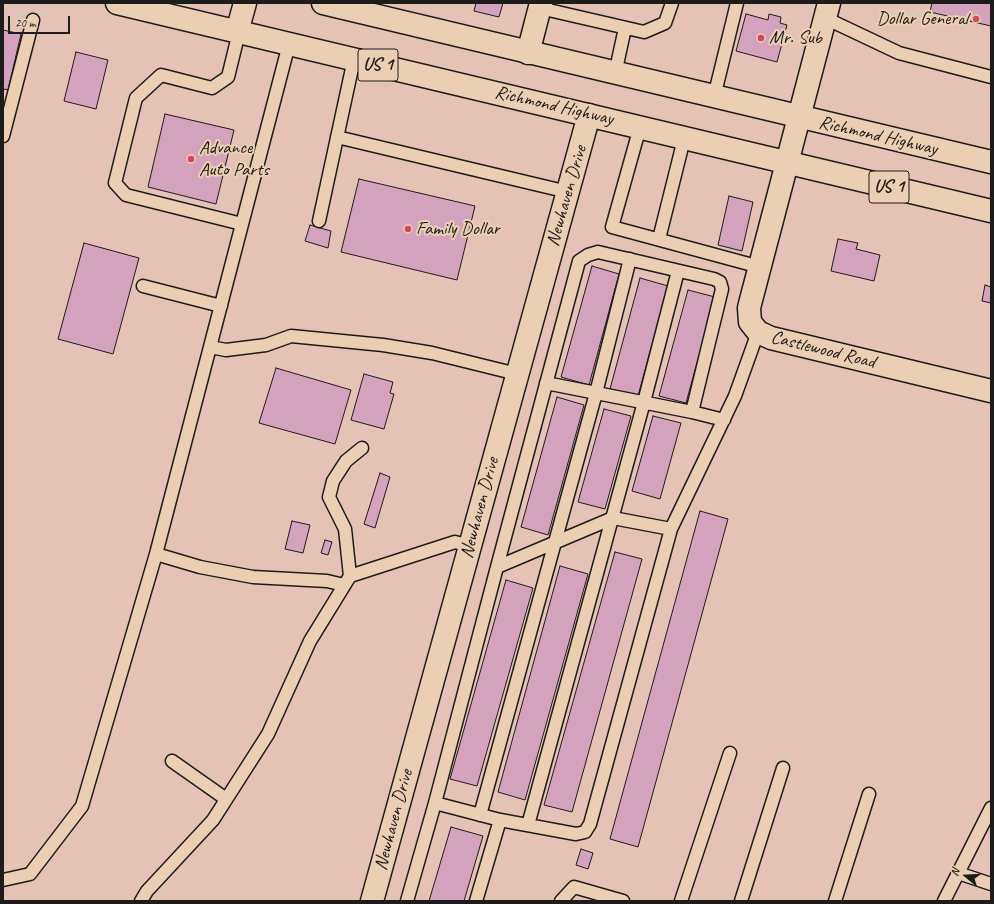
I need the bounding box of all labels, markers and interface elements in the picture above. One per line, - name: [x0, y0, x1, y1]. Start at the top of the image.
- scale bar: [10, 8, 72, 34]
- place label: Dollar General: [877, 8, 968, 30]
- marker: Dollar General: [971, 14, 981, 24]
- text: 20 m: [15, 15, 35, 31]
- place label: Mr. Sub: [769, 27, 822, 49]
- marker: Mr. Sub: [756, 33, 766, 43]
- road number: US 1: [358, 49, 398, 81]
- street label: Richmond Highway: [493, 81, 615, 131]
- street label: Richmond Highway: [817, 111, 939, 161]
- place label: Advance Auto Parts: [199, 137, 269, 181]
- street label: Newhaven Drive: [542, 143, 592, 249]
- marker: Advance Auto Parts: [186, 154, 196, 164]
- road number: US 1: [869, 171, 909, 203]
- place label: Family Dollar: [416, 218, 500, 240]
- marker: Family Dollar: [403, 224, 413, 234]
- street label: Castlewood Road: [769, 326, 877, 374]
- street label: Newhaven Drive: [456, 455, 504, 561]
- street label: Newhaven Drive: [370, 767, 418, 873]
- north arrow: [946, 856, 986, 896]
- text: N: [947, 867, 962, 878]

